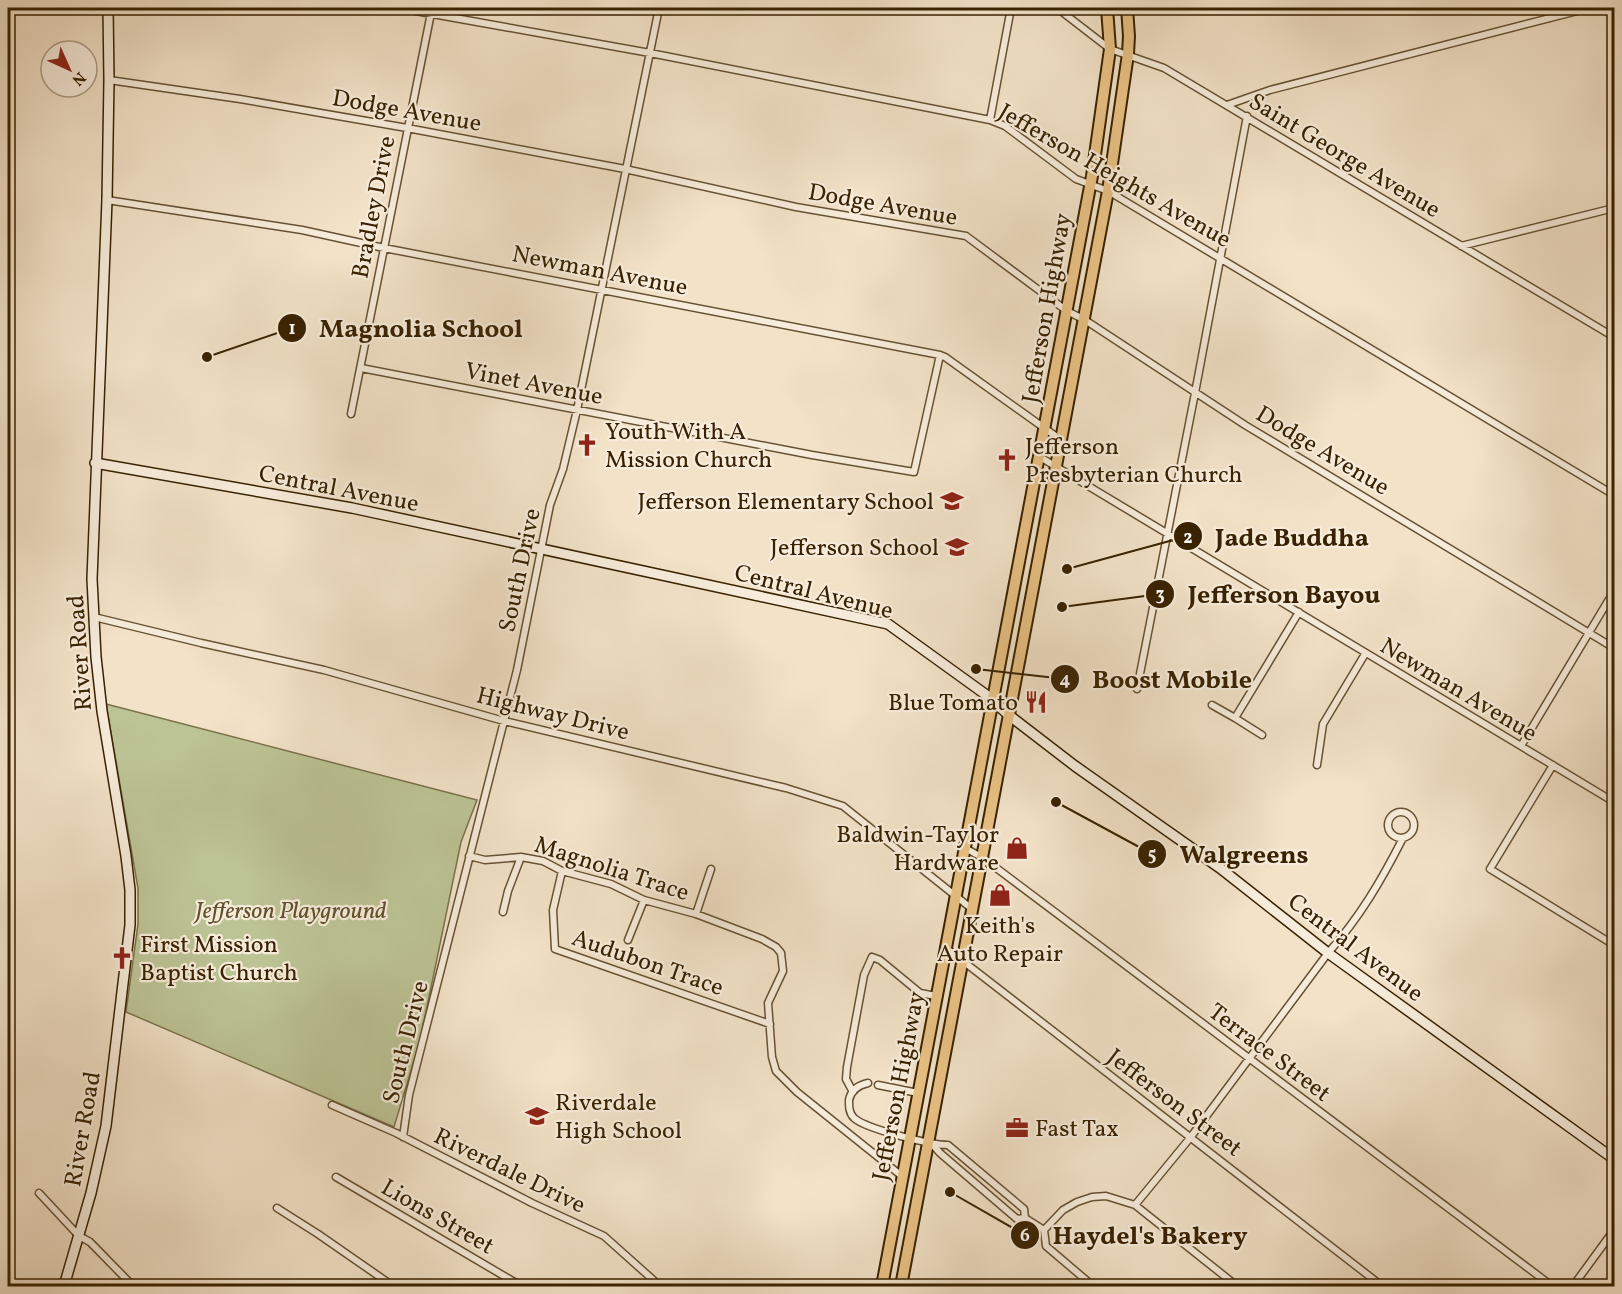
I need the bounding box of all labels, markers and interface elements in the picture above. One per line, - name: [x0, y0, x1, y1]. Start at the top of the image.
- north arrow: [39, 39, 99, 99]
- text: N: [66, 66, 90, 90]
- street label: Dodge Avenue: [329, 82, 484, 142]
- street label: Saint George Avenue: [1241, 86, 1446, 228]
- street label: Jefferson Heights Avenue: [991, 96, 1237, 257]
- street label: Bradley Drive: [344, 133, 405, 282]
- street label: Dodge Avenue: [805, 176, 960, 236]
- street label: Jefferson Highway: [1015, 211, 1081, 406]
- street label: Newman Avenue: [509, 238, 690, 306]
- callout: Magnolia School: [277, 306, 535, 350]
- text: Magnolia School: [319, 312, 523, 348]
- text: 1: [288, 317, 296, 342]
- street label: Vinet Avenue: [462, 355, 606, 415]
- street label: Dodge Avenue: [1249, 398, 1395, 505]
- place label: Youth With A Mission Church: [605, 416, 772, 478]
- place label: Jefferson Presbyterian Church: [1025, 431, 1242, 493]
- church icon: Youth With A Mission Church: [574, 432, 600, 458]
- church icon: Jefferson Presbyterian Church: [994, 447, 1020, 473]
- street label: Central Avenue: [256, 458, 422, 522]
- place label: Jefferson Elementary School: [638, 486, 934, 520]
- school or university icon: Jefferson Elementary School: [939, 488, 965, 514]
- street label: South Drive: [491, 505, 551, 635]
- callout: Jade Buddha: [1173, 514, 1381, 558]
- text: Jade Buddha: [1214, 521, 1369, 557]
- text: 2: [1183, 526, 1193, 551]
- place label: Jefferson School: [770, 532, 939, 566]
- school or university icon: Jefferson School: [944, 534, 970, 560]
- street label: Central Avenue: [731, 557, 896, 629]
- callout: Jefferson Bayou: [1145, 572, 1392, 616]
- text: Jefferson Bayou: [1187, 578, 1380, 614]
- text: 3: [1155, 583, 1165, 608]
- street label: River Road: [60, 594, 102, 712]
- street label: Newman Avenue: [1373, 630, 1543, 751]
- callout: Boost Mobile: [1050, 657, 1264, 701]
- text: Boost Mobile: [1092, 663, 1252, 699]
- text: 4: [1060, 668, 1071, 693]
- street label: Highway Drive: [473, 680, 633, 750]
- place label: Blue Tomato: [888, 687, 1018, 721]
- restaurant icon: Blue Tomato: [1023, 689, 1049, 715]
- place label: Baldwin-Taylor Hardware: [836, 819, 999, 881]
- street label: Magnolia Trace: [530, 829, 693, 911]
- callout: Walgreens: [1137, 832, 1321, 876]
- shop icon: Baldwin-Taylor Hardware: [1004, 835, 1030, 861]
- text: Walgreens: [1179, 838, 1309, 874]
- text: 5: [1148, 843, 1156, 868]
- shop icon: Keith's Auto Repair: [987, 882, 1013, 908]
- street label: Central Avenue: [1280, 886, 1430, 1011]
- park label: Jefferson Playground: [193, 895, 387, 929]
- place label: Keith's Auto Repair: [937, 910, 1063, 972]
- street label: Audubon Trace: [567, 922, 728, 1006]
- place label: First Mission Baptist Church: [140, 929, 298, 991]
- church icon: First Mission Baptist Church: [109, 945, 135, 971]
- street label: South Drive: [375, 977, 439, 1108]
- street label: Jefferson Highway: [865, 989, 935, 1184]
- street label: Terrace Street: [1200, 996, 1337, 1111]
- street label: Jefferson Street: [1099, 1041, 1249, 1166]
- street label: River Road: [57, 1069, 111, 1190]
- place label: Riverdale High School: [555, 1087, 682, 1149]
- school or university icon: Riverdale High School: [524, 1103, 550, 1129]
- place label: Fast Tax: [1035, 1113, 1119, 1147]
- office icon: Fast Tax: [1004, 1115, 1030, 1141]
- street label: Riverdale Drive: [428, 1120, 591, 1223]
- street label: Lions Street: [374, 1172, 500, 1264]
- callout: Haydel's Bakery: [1010, 1213, 1259, 1257]
- text: Haydel's Bakery: [1052, 1219, 1248, 1255]
- text: 6: [1020, 1224, 1030, 1249]

